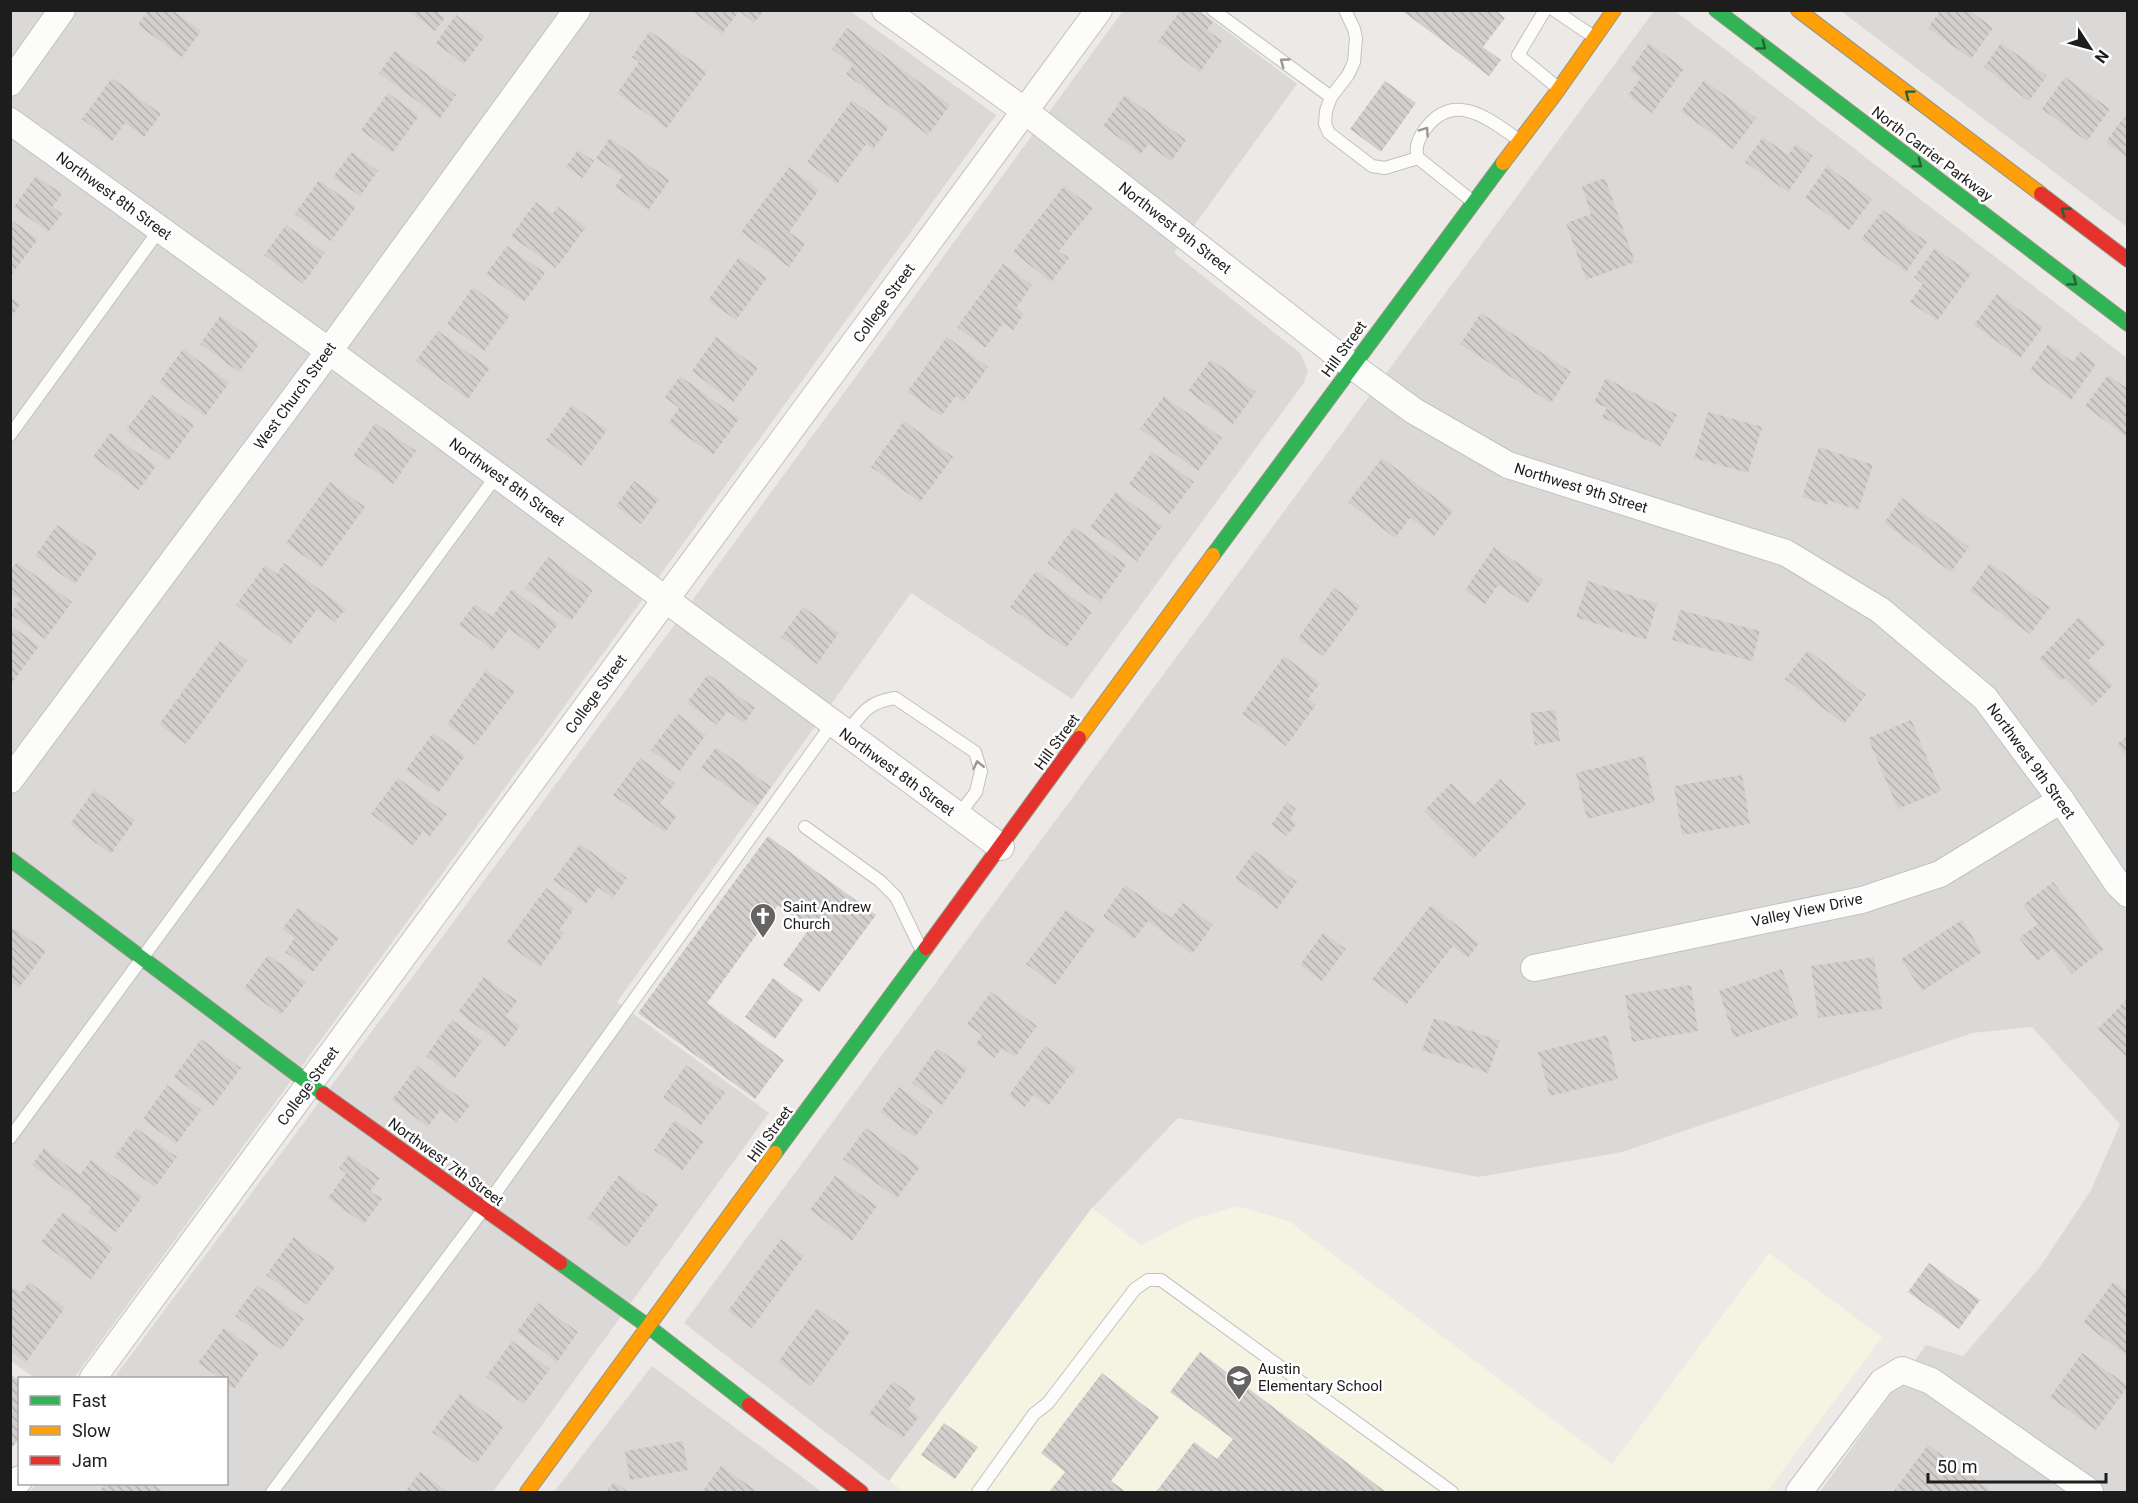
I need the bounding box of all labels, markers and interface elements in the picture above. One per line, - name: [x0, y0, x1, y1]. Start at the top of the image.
- north arrow: [2060, 18, 2120, 78]
- one-way arrow: [1756, 39, 1767, 50]
- text: N: [2091, 46, 2113, 67]
- one-way arrow: [1279, 59, 1290, 70]
- one-way arrow: [1904, 90, 1915, 101]
- street label: North Carrier Parkway: [1868, 103, 1996, 205]
- one-way arrow: [1418, 127, 1429, 138]
- street label: Northwest 8th Street: [53, 148, 175, 244]
- one-way arrow: [1911, 156, 1922, 167]
- street label: Northwest 9th Street: [1115, 178, 1235, 278]
- one-way arrow: [2060, 207, 2071, 218]
- street label: College Street: [849, 260, 919, 346]
- one-way arrow: [2066, 274, 2077, 285]
- street label: Hill Street: [1318, 317, 1370, 381]
- street label: West Church Street: [250, 339, 340, 453]
- street label: Northwest 8th Street: [446, 434, 568, 530]
- street label: Northwest 9th Street: [1512, 459, 1650, 517]
- street label: College Street: [561, 651, 631, 737]
- street label: Northwest 9th Street: [1983, 700, 2079, 822]
- street label: Hill Street: [1031, 710, 1083, 774]
- street label: Northwest 8th Street: [836, 724, 958, 820]
- one-way arrow: [973, 760, 986, 770]
- street label: Valley View Drive: [1750, 889, 1864, 931]
- place label: Saint Andrew Church: [783, 898, 871, 933]
- church icon: Saint Andrew Church: [748, 901, 778, 939]
- street label: College Street: [273, 1043, 343, 1129]
- street label: Hill Street: [744, 1102, 796, 1166]
- street label: Northwest 7th Street: [385, 1114, 507, 1210]
- place label: Austin Elementary School: [1258, 1360, 1382, 1395]
- school or university icon: Austin Elementary School: [1224, 1363, 1254, 1401]
- legend: [18, 1377, 228, 1485]
- text: Fast: [72, 1390, 107, 1411]
- text: Slow: [72, 1420, 111, 1441]
- scale bar: [1928, 1446, 2106, 1484]
- text: Jam: [72, 1450, 108, 1471]
- text: 50 m: [1937, 1456, 1977, 1477]

